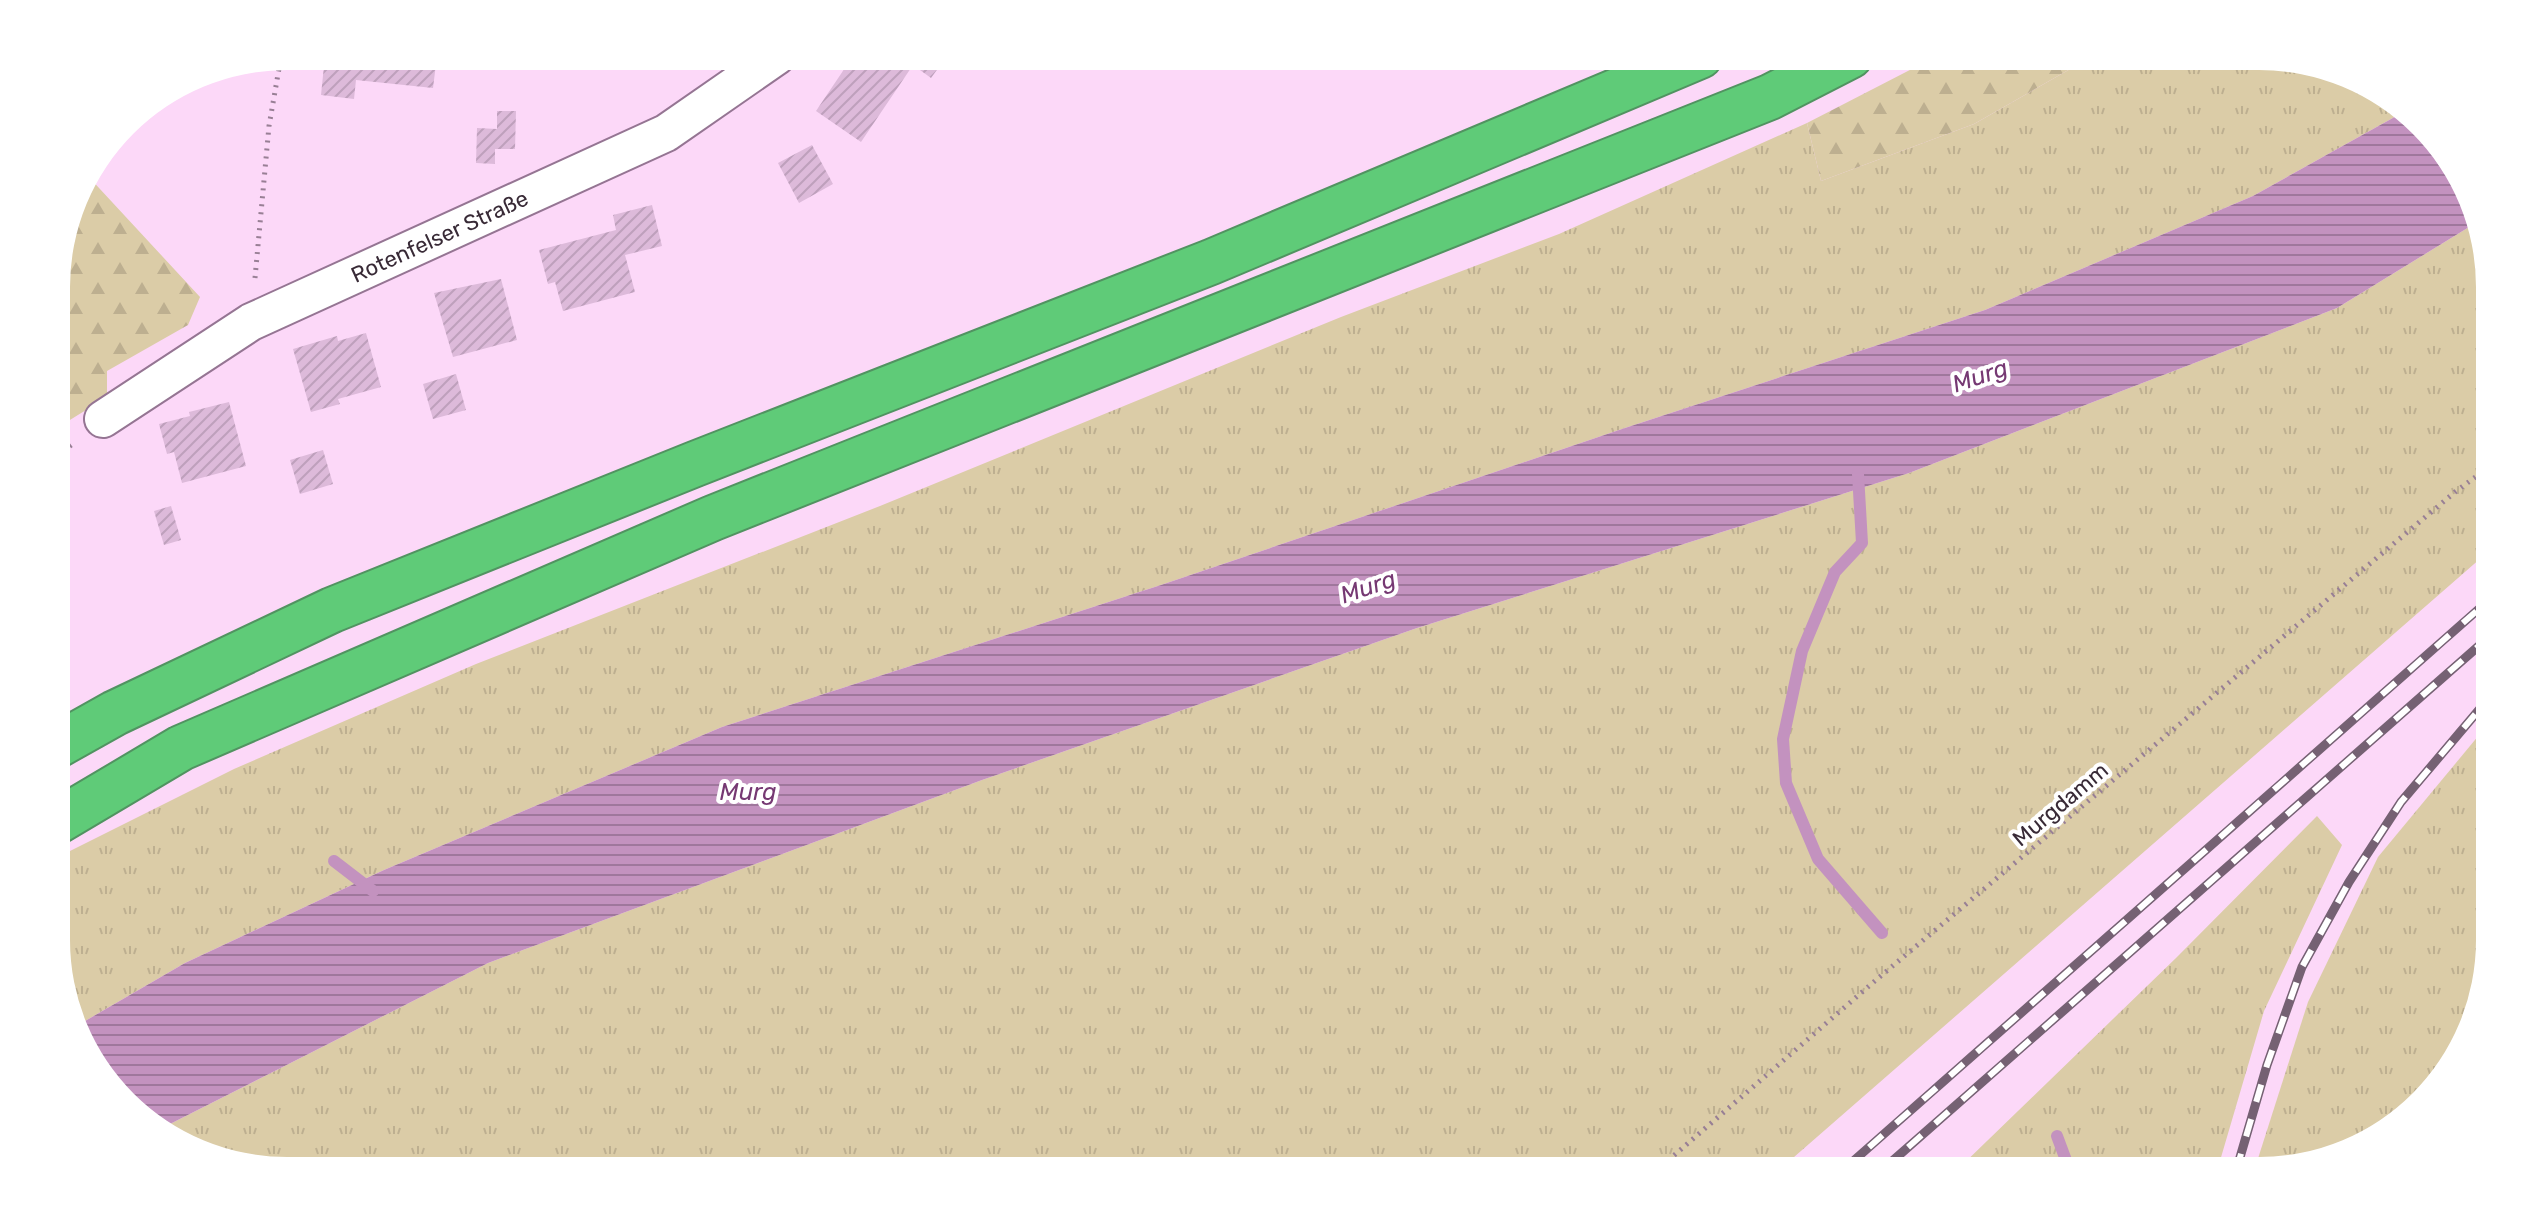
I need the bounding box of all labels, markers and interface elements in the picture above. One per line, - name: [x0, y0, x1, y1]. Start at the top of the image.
- street label: Rotenfelser Straße: [347, 185, 532, 289]
- water label: Murg: [1949, 354, 2011, 398]
- water label: Murg: [1337, 565, 1399, 609]
- street label: Murgdamm: [2007, 757, 2114, 852]
- water label: Murg: [720, 778, 776, 806]

